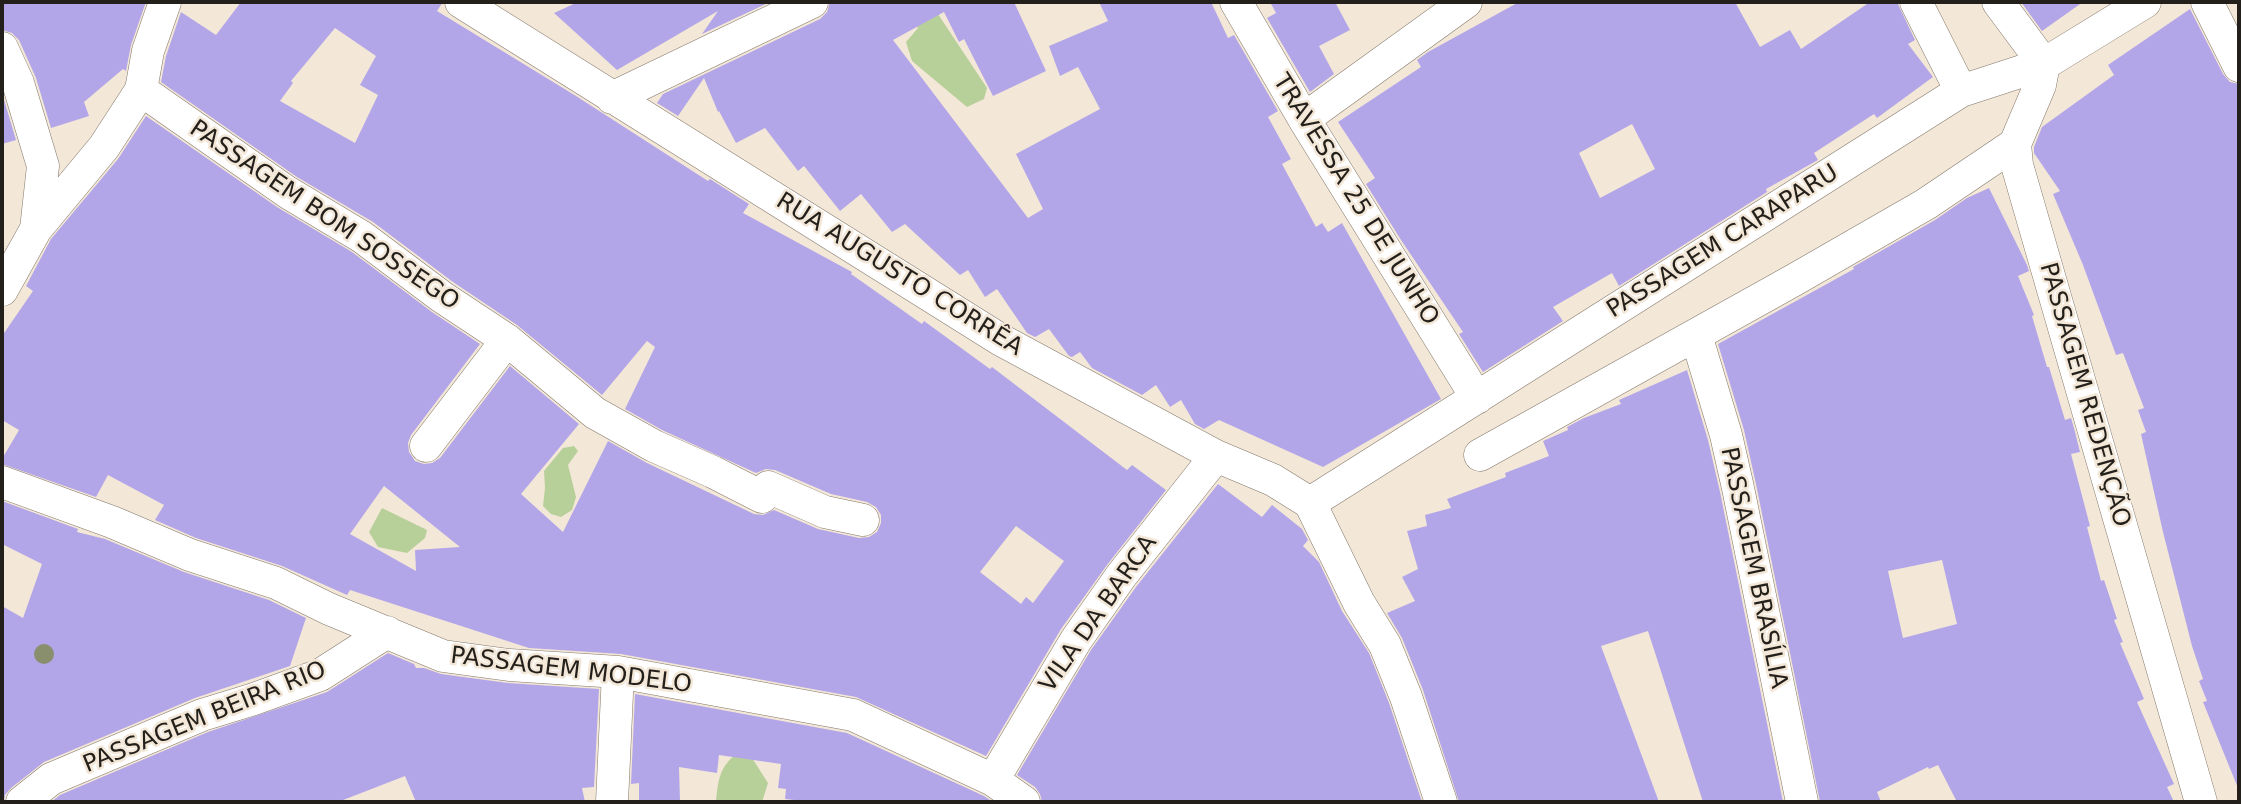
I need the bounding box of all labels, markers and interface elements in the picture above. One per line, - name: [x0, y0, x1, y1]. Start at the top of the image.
- street label: TRAVESSA 25 DE JUNHO: [1266, 69, 1444, 331]
- street label: PASSAGEM BOM SOSSEGO: [184, 115, 464, 317]
- street label: PASSAGEM CARAPARU: [1602, 159, 1844, 325]
- street label: RUA AUGUSTO CORRÊA: [770, 187, 1028, 363]
- street label: PASSAGEM REDENÇÃO: [2032, 260, 2136, 530]
- street label: PASSAGEM BRASÍLIA: [1713, 445, 1793, 691]
- street label: VILA DA BARCA: [1034, 530, 1164, 698]
- street label: PASSAGEM MODELO: [449, 642, 693, 700]
- street label: PASSAGEM BEIRA RIO: [79, 656, 331, 780]

